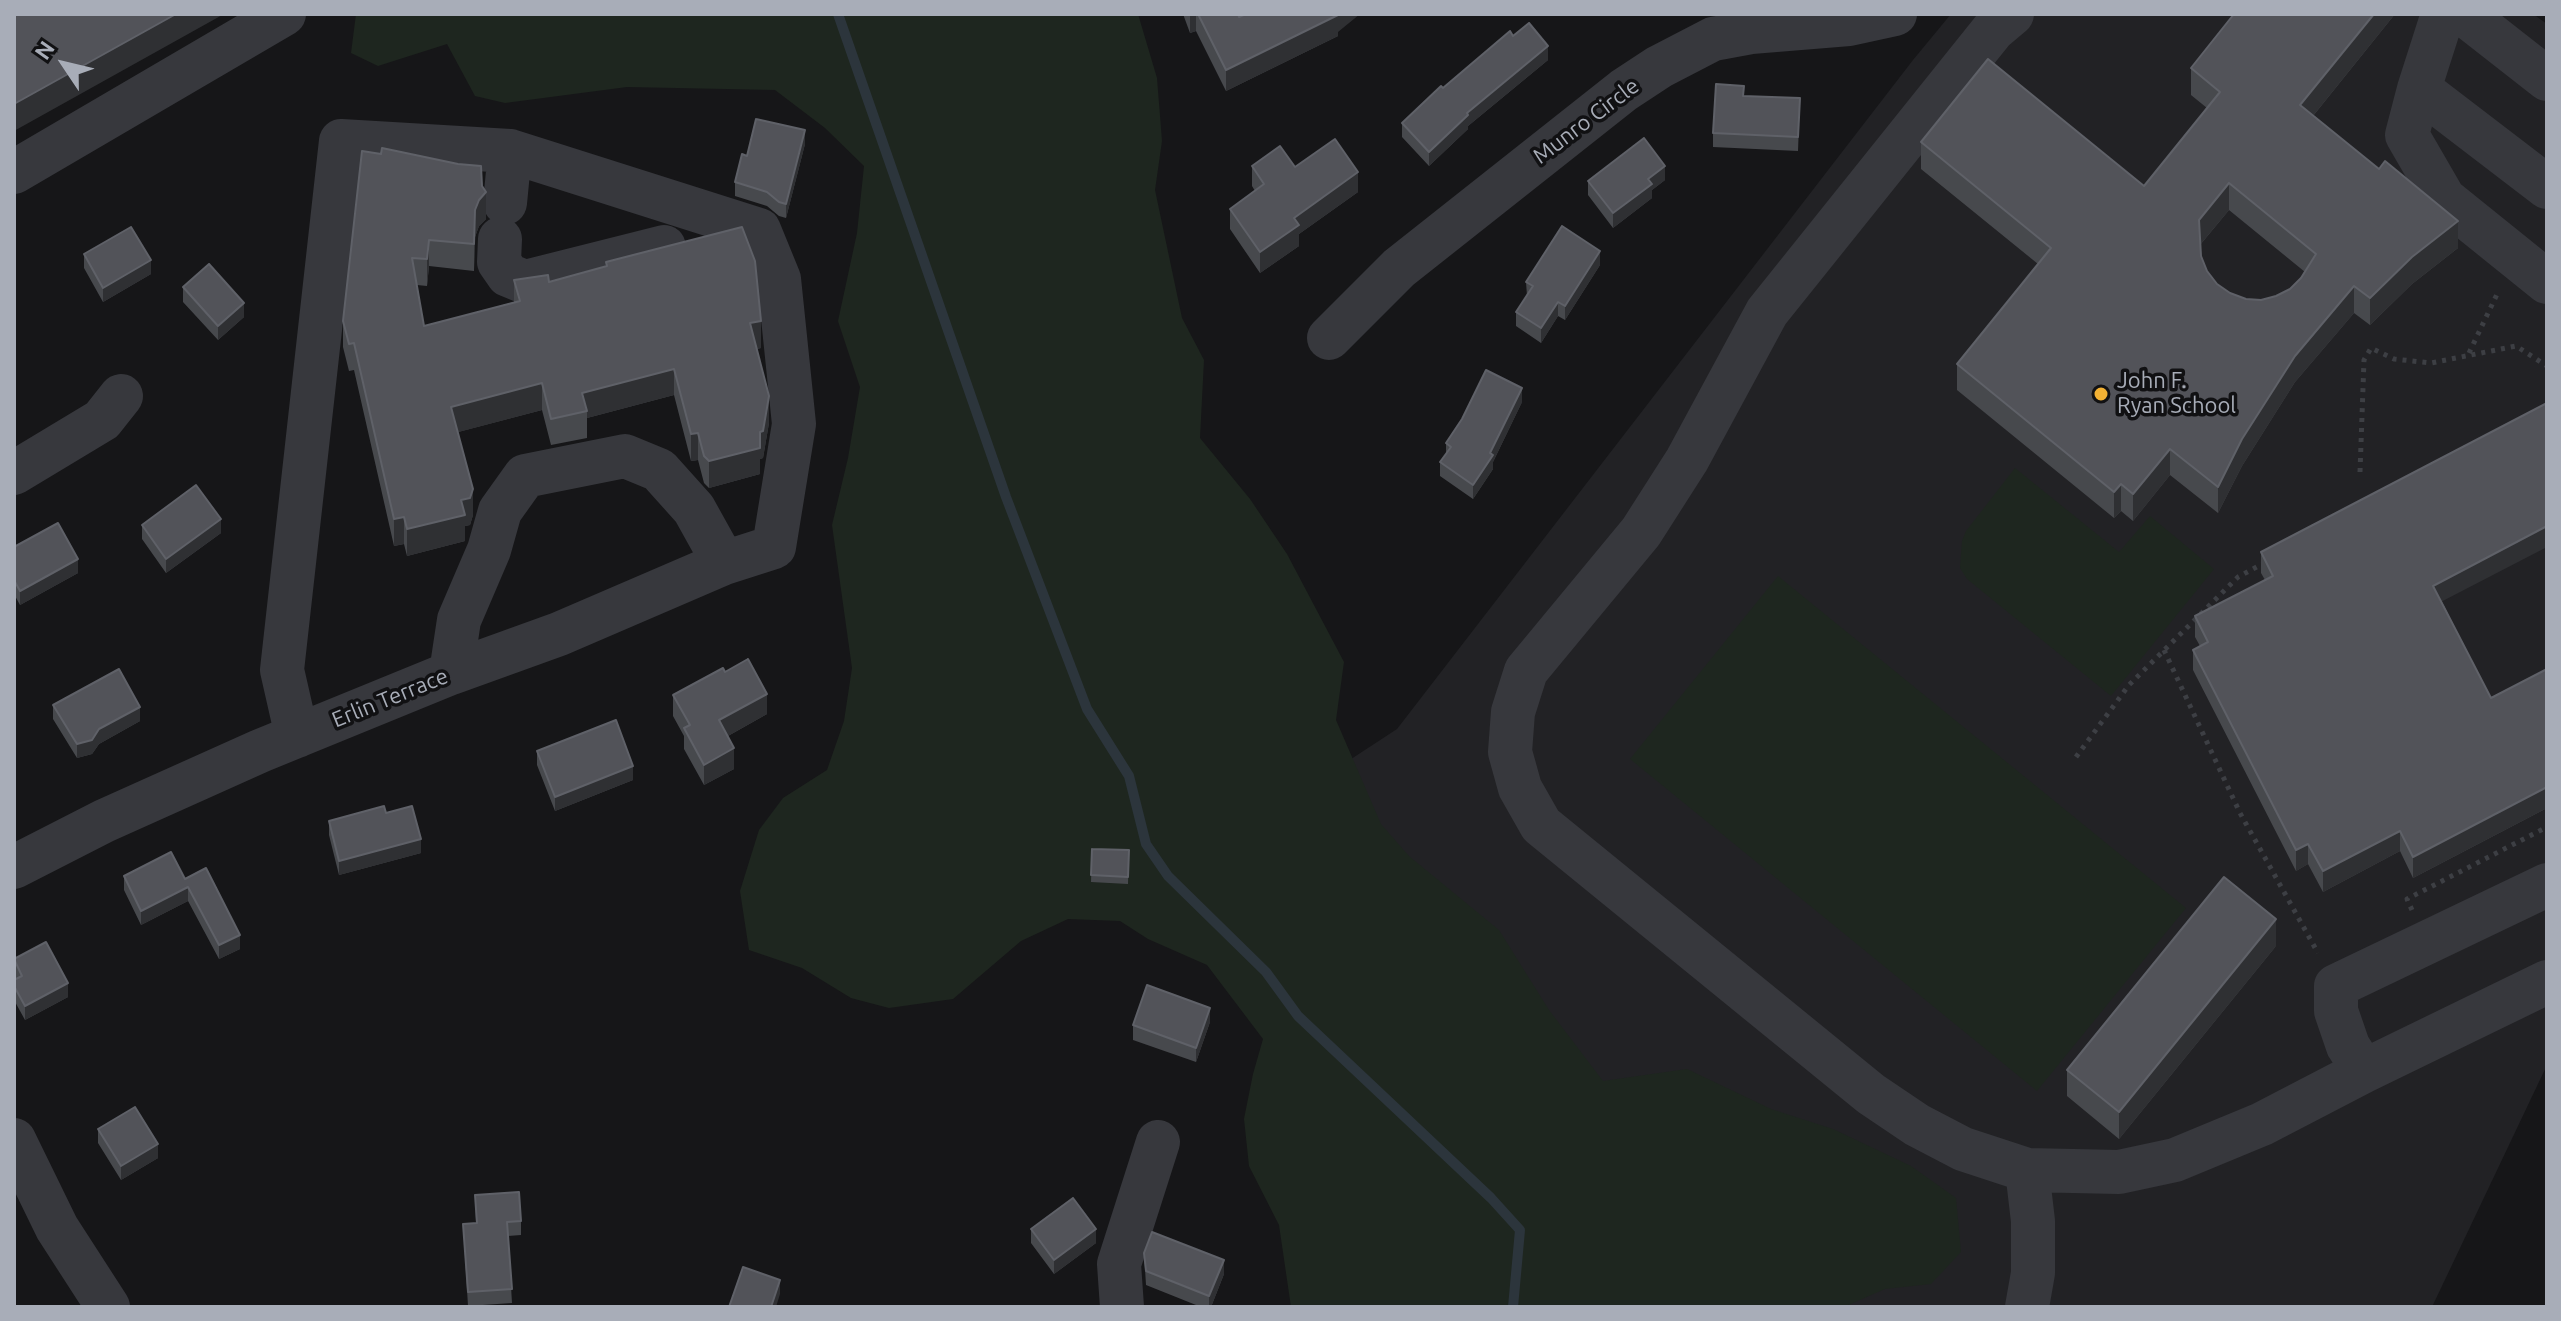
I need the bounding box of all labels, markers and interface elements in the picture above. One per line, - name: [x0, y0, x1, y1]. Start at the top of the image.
- north arrow: [24, 24, 104, 104]
- text: N: [29, 36, 59, 64]
- street label: Munro Circle: [1528, 73, 1644, 169]
- place label: John F. Ryan School: [2117, 368, 2236, 420]
- marker: John F. Ryan School: [2092, 385, 2110, 403]
- street label: Erlin Terrace: [328, 663, 452, 733]

